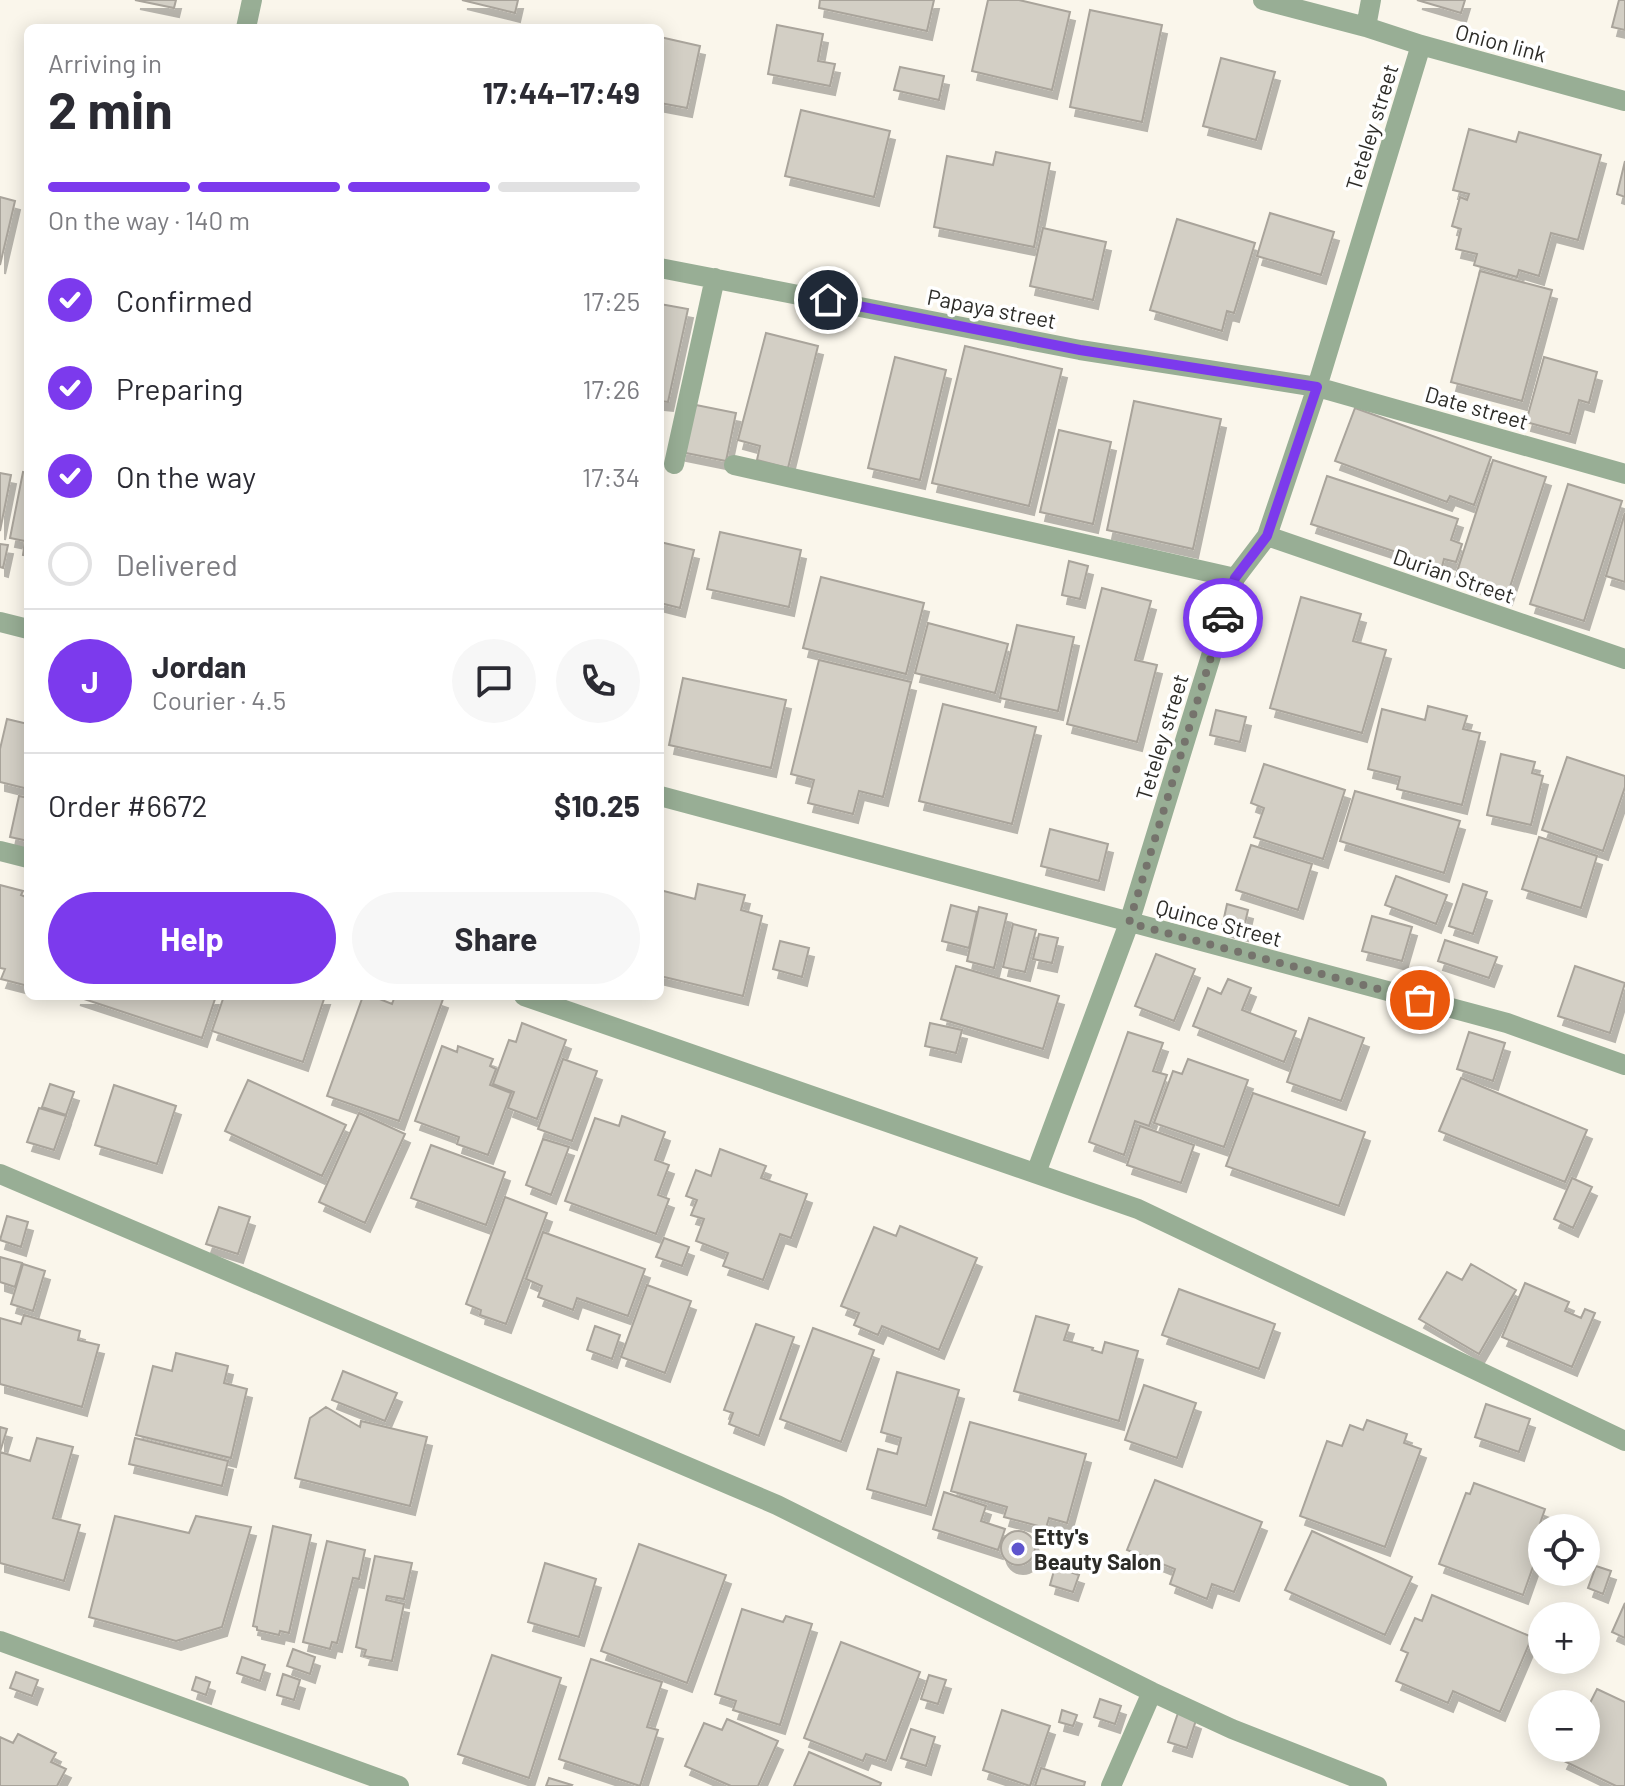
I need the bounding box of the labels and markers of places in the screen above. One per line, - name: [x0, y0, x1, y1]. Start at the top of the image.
- pin: [794, 266, 862, 334]
- pin: [1386, 966, 1454, 1034]
- place label: Etty's Beauty Salon: [1034, 1523, 1161, 1574]
- marker: Etty's Beauty Salon: [1009, 1540, 1027, 1558]

